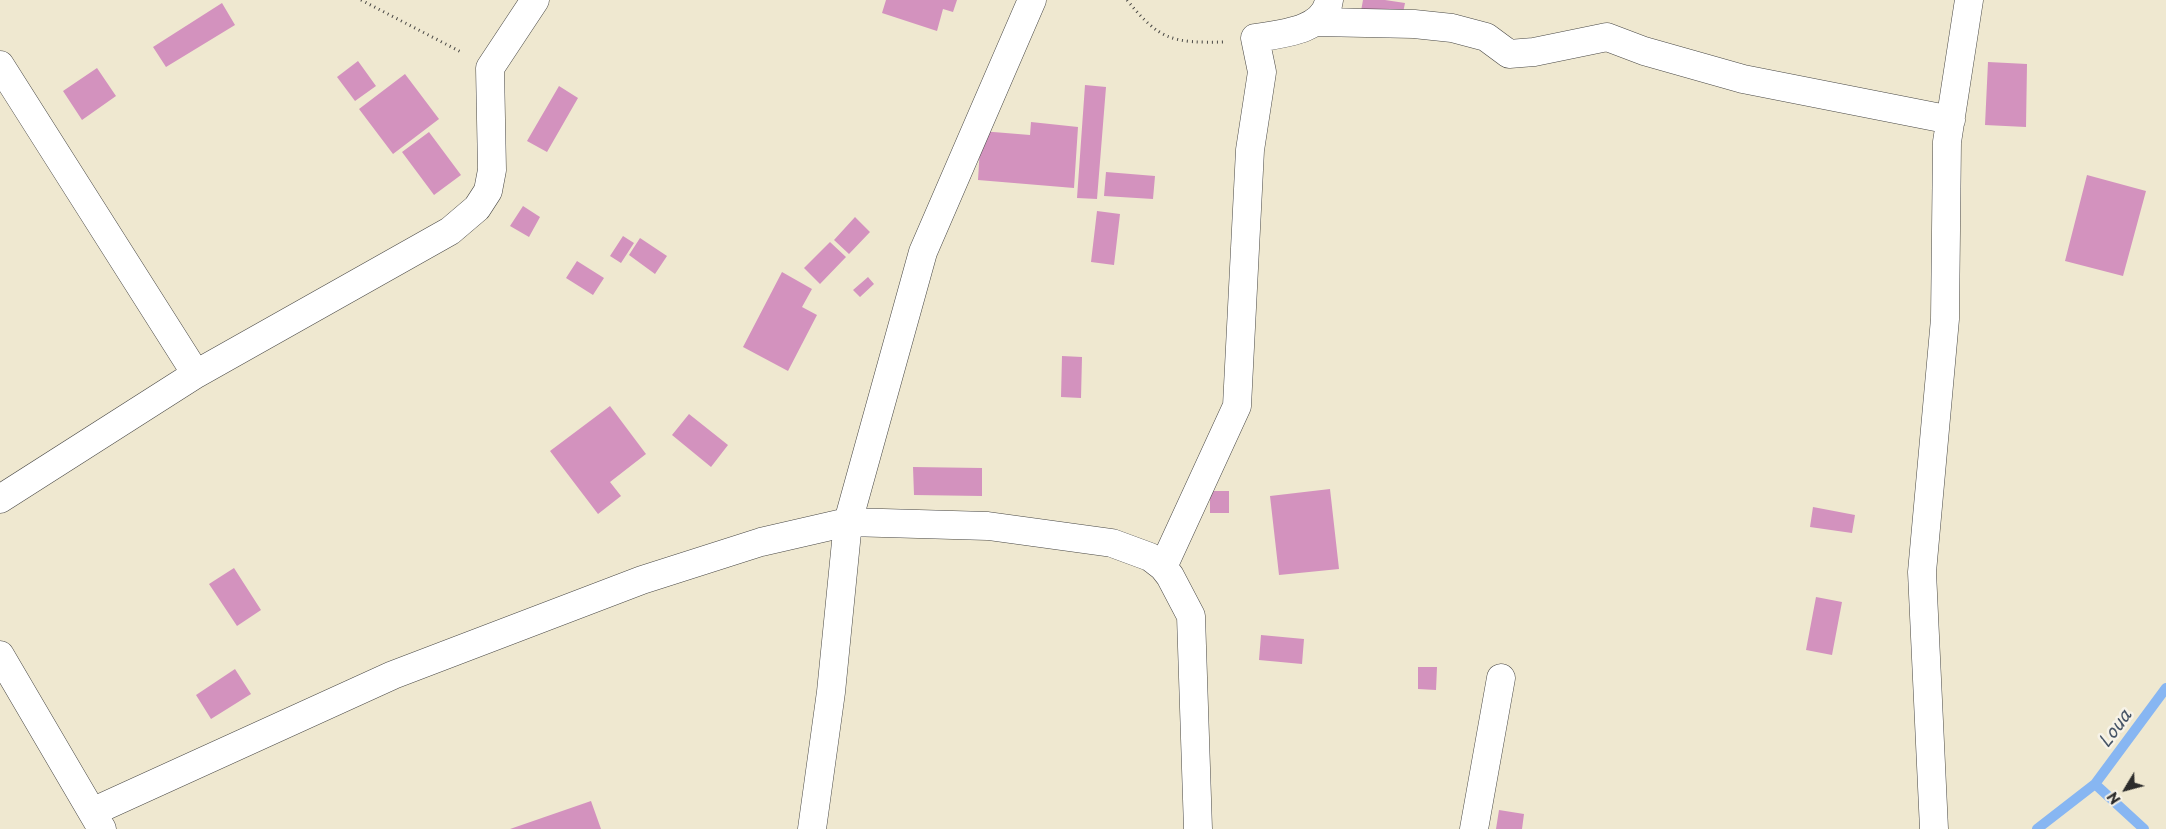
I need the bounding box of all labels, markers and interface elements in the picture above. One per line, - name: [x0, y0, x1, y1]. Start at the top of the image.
- water label: Loua: [2095, 706, 2137, 752]
- north arrow: [2101, 764, 2151, 814]
- text: N: [2102, 788, 2125, 809]

